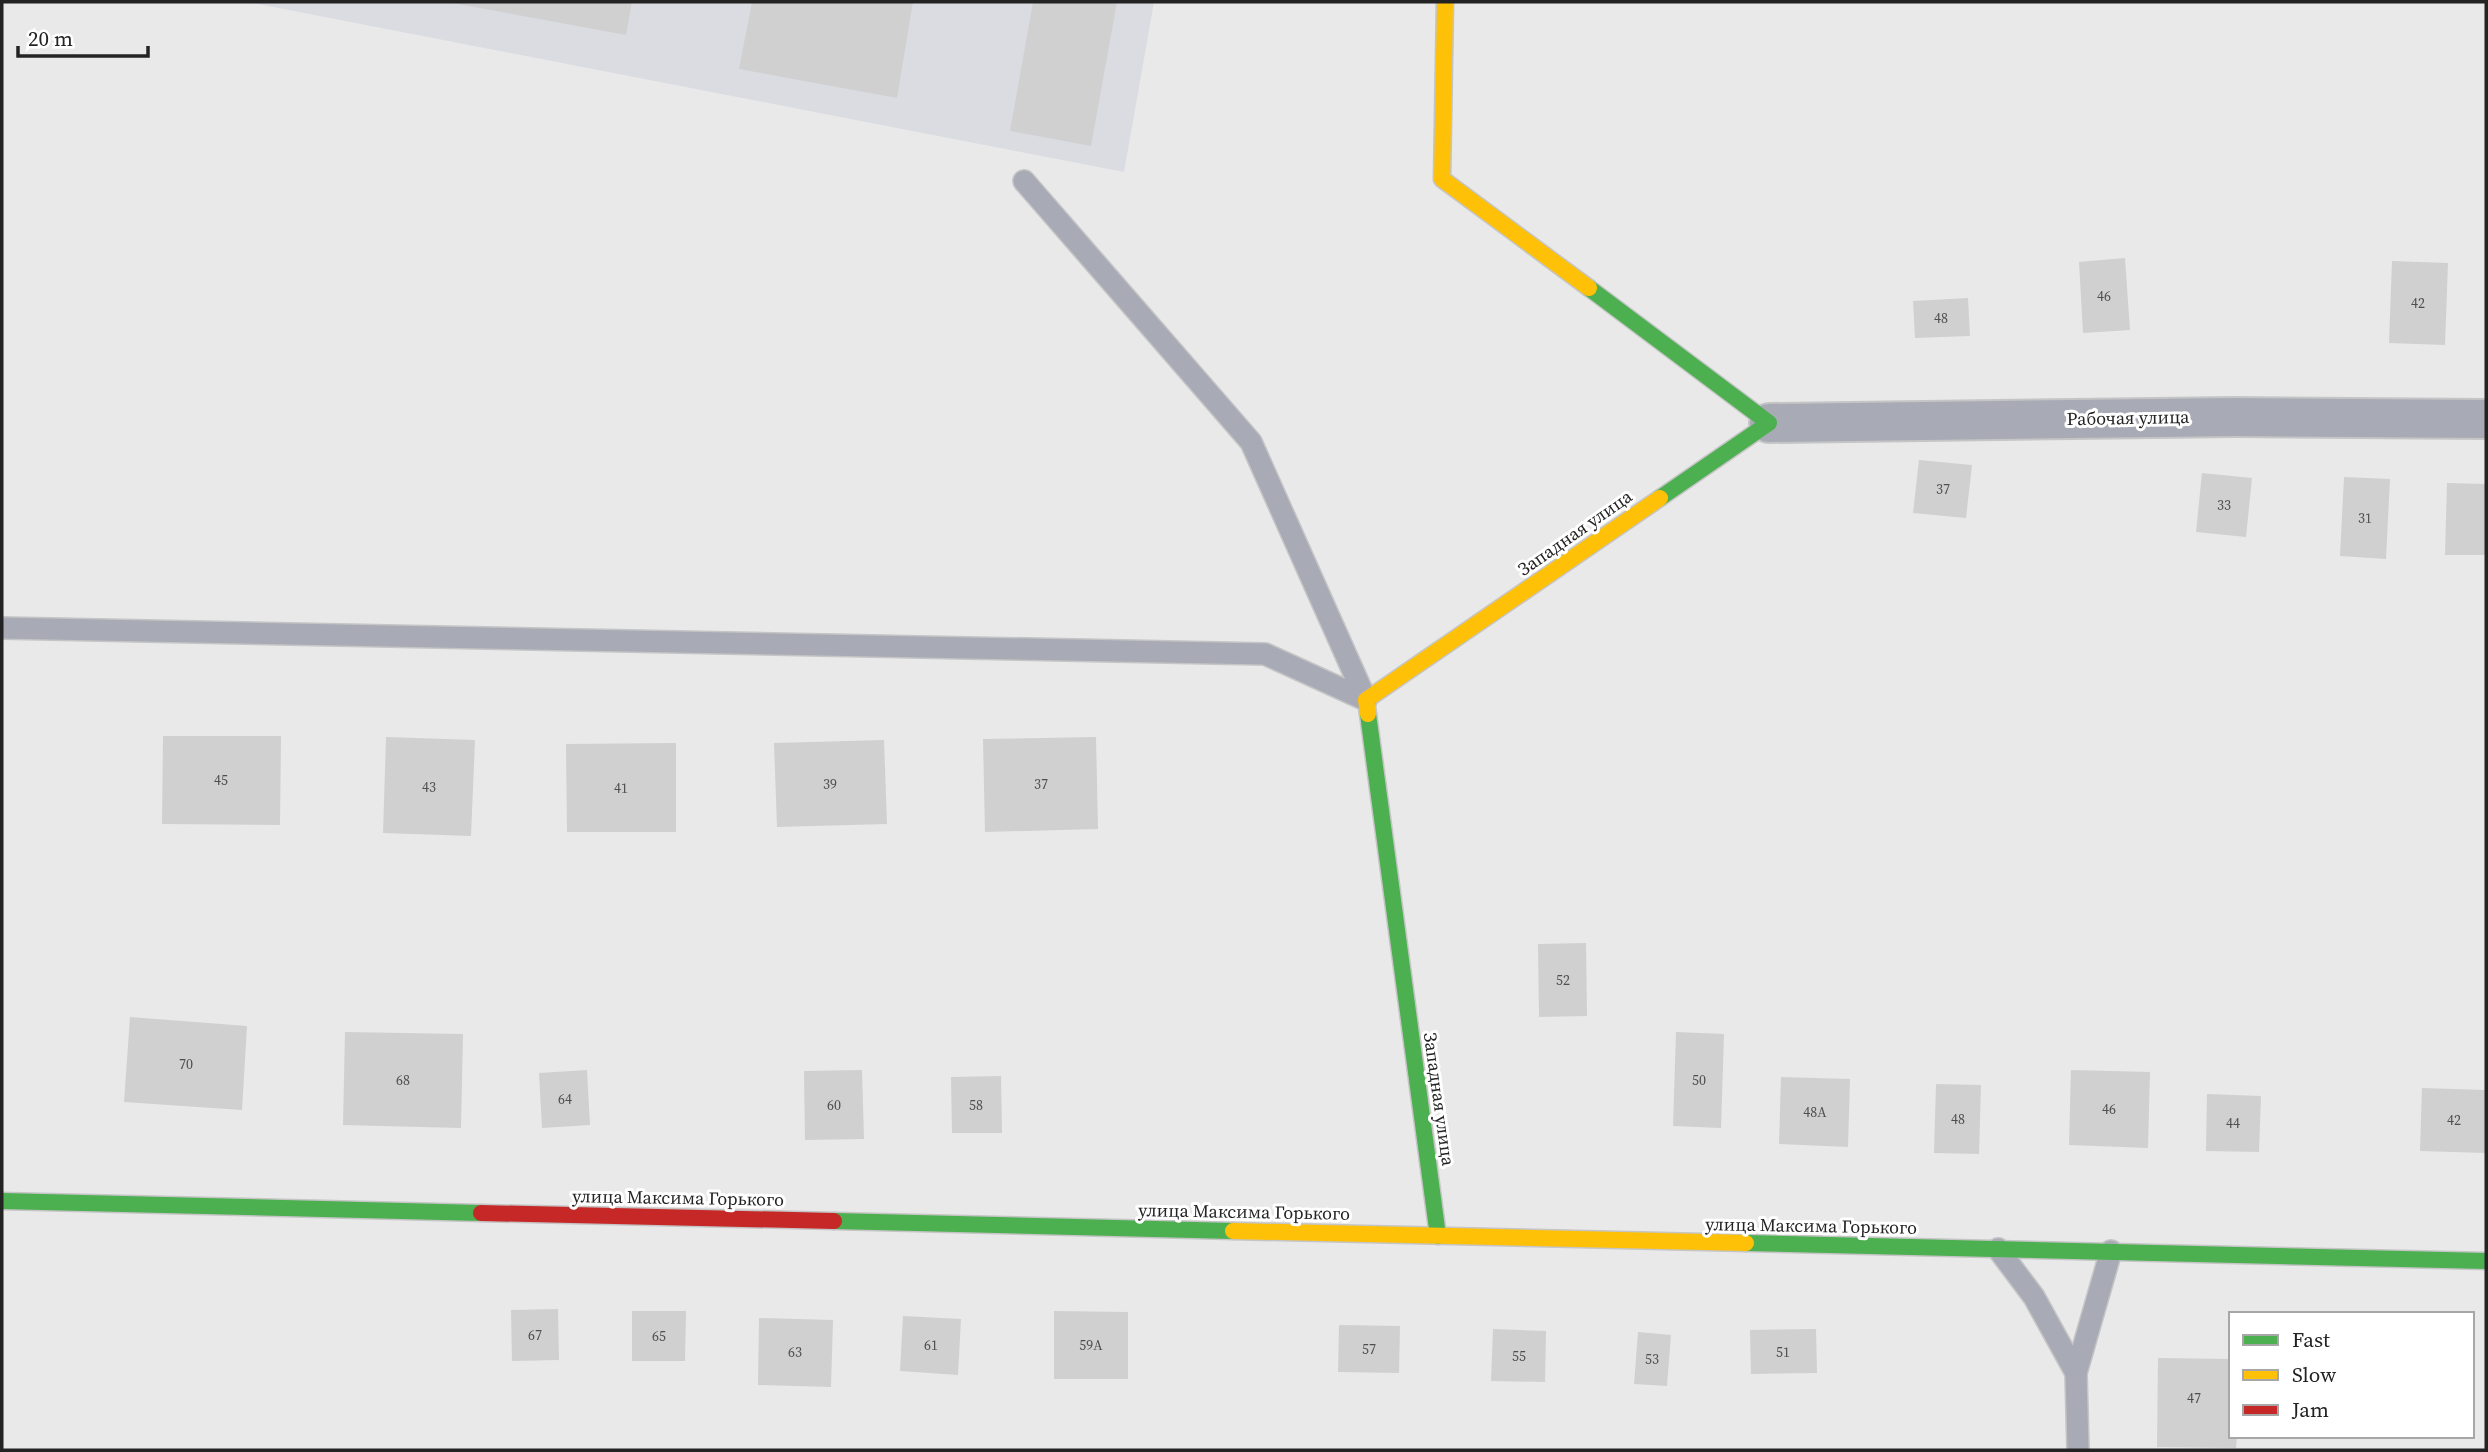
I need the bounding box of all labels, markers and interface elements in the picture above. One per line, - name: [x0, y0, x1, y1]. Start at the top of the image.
- scale bar: [18, 14, 147, 58]
- text: 20 m: [28, 24, 73, 53]
- house number: 46: [2097, 286, 2111, 306]
- house number: 42: [2411, 293, 2425, 313]
- house number: 48: [1934, 308, 1948, 328]
- street label: Рабочая улица: [2066, 404, 2190, 431]
- house number: 37: [1936, 479, 1950, 499]
- street label: Западная улица: [1512, 483, 1638, 581]
- house number: 33: [2217, 495, 2231, 515]
- house number: 31: [2358, 508, 2372, 528]
- house number: 45: [214, 770, 228, 790]
- house number: 39: [823, 774, 837, 794]
- house number: 37: [1034, 774, 1048, 794]
- house number: 43: [422, 777, 436, 797]
- house number: 41: [614, 778, 628, 798]
- house number: 52: [1556, 970, 1570, 990]
- street label: Западная улица: [1418, 1031, 1461, 1168]
- house number: 70: [179, 1054, 193, 1074]
- house number: 68: [396, 1070, 410, 1090]
- house number: 50: [1692, 1070, 1706, 1090]
- house number: 64: [558, 1089, 572, 1109]
- house number: 60: [827, 1095, 841, 1115]
- house number: 58: [969, 1095, 983, 1115]
- house number: 46: [2102, 1099, 2116, 1119]
- house number: 48А: [1803, 1102, 1827, 1122]
- house number: 48: [1951, 1109, 1965, 1129]
- house number: 42: [2447, 1110, 2461, 1130]
- house number: 44: [2226, 1113, 2240, 1133]
- street label: улица Максима Горького: [572, 1183, 784, 1212]
- street label: улица Максима Горького: [1138, 1197, 1350, 1226]
- street label: улица Максима Горького: [1705, 1211, 1917, 1240]
- legend: [2229, 1312, 2474, 1438]
- house number: 67: [528, 1325, 542, 1345]
- text: Fast: [2292, 1325, 2330, 1354]
- house number: 65: [652, 1326, 666, 1346]
- house number: 61: [924, 1335, 938, 1355]
- house number: 59А: [1079, 1335, 1103, 1355]
- house number: 57: [1362, 1339, 1376, 1359]
- house number: 63: [788, 1342, 802, 1362]
- house number: 51: [1776, 1342, 1790, 1362]
- house number: 55: [1512, 1346, 1526, 1366]
- house number: 53: [1645, 1349, 1659, 1369]
- text: Slow: [2292, 1360, 2336, 1389]
- house number: 47: [2187, 1388, 2201, 1408]
- text: Jam: [2291, 1395, 2329, 1424]

